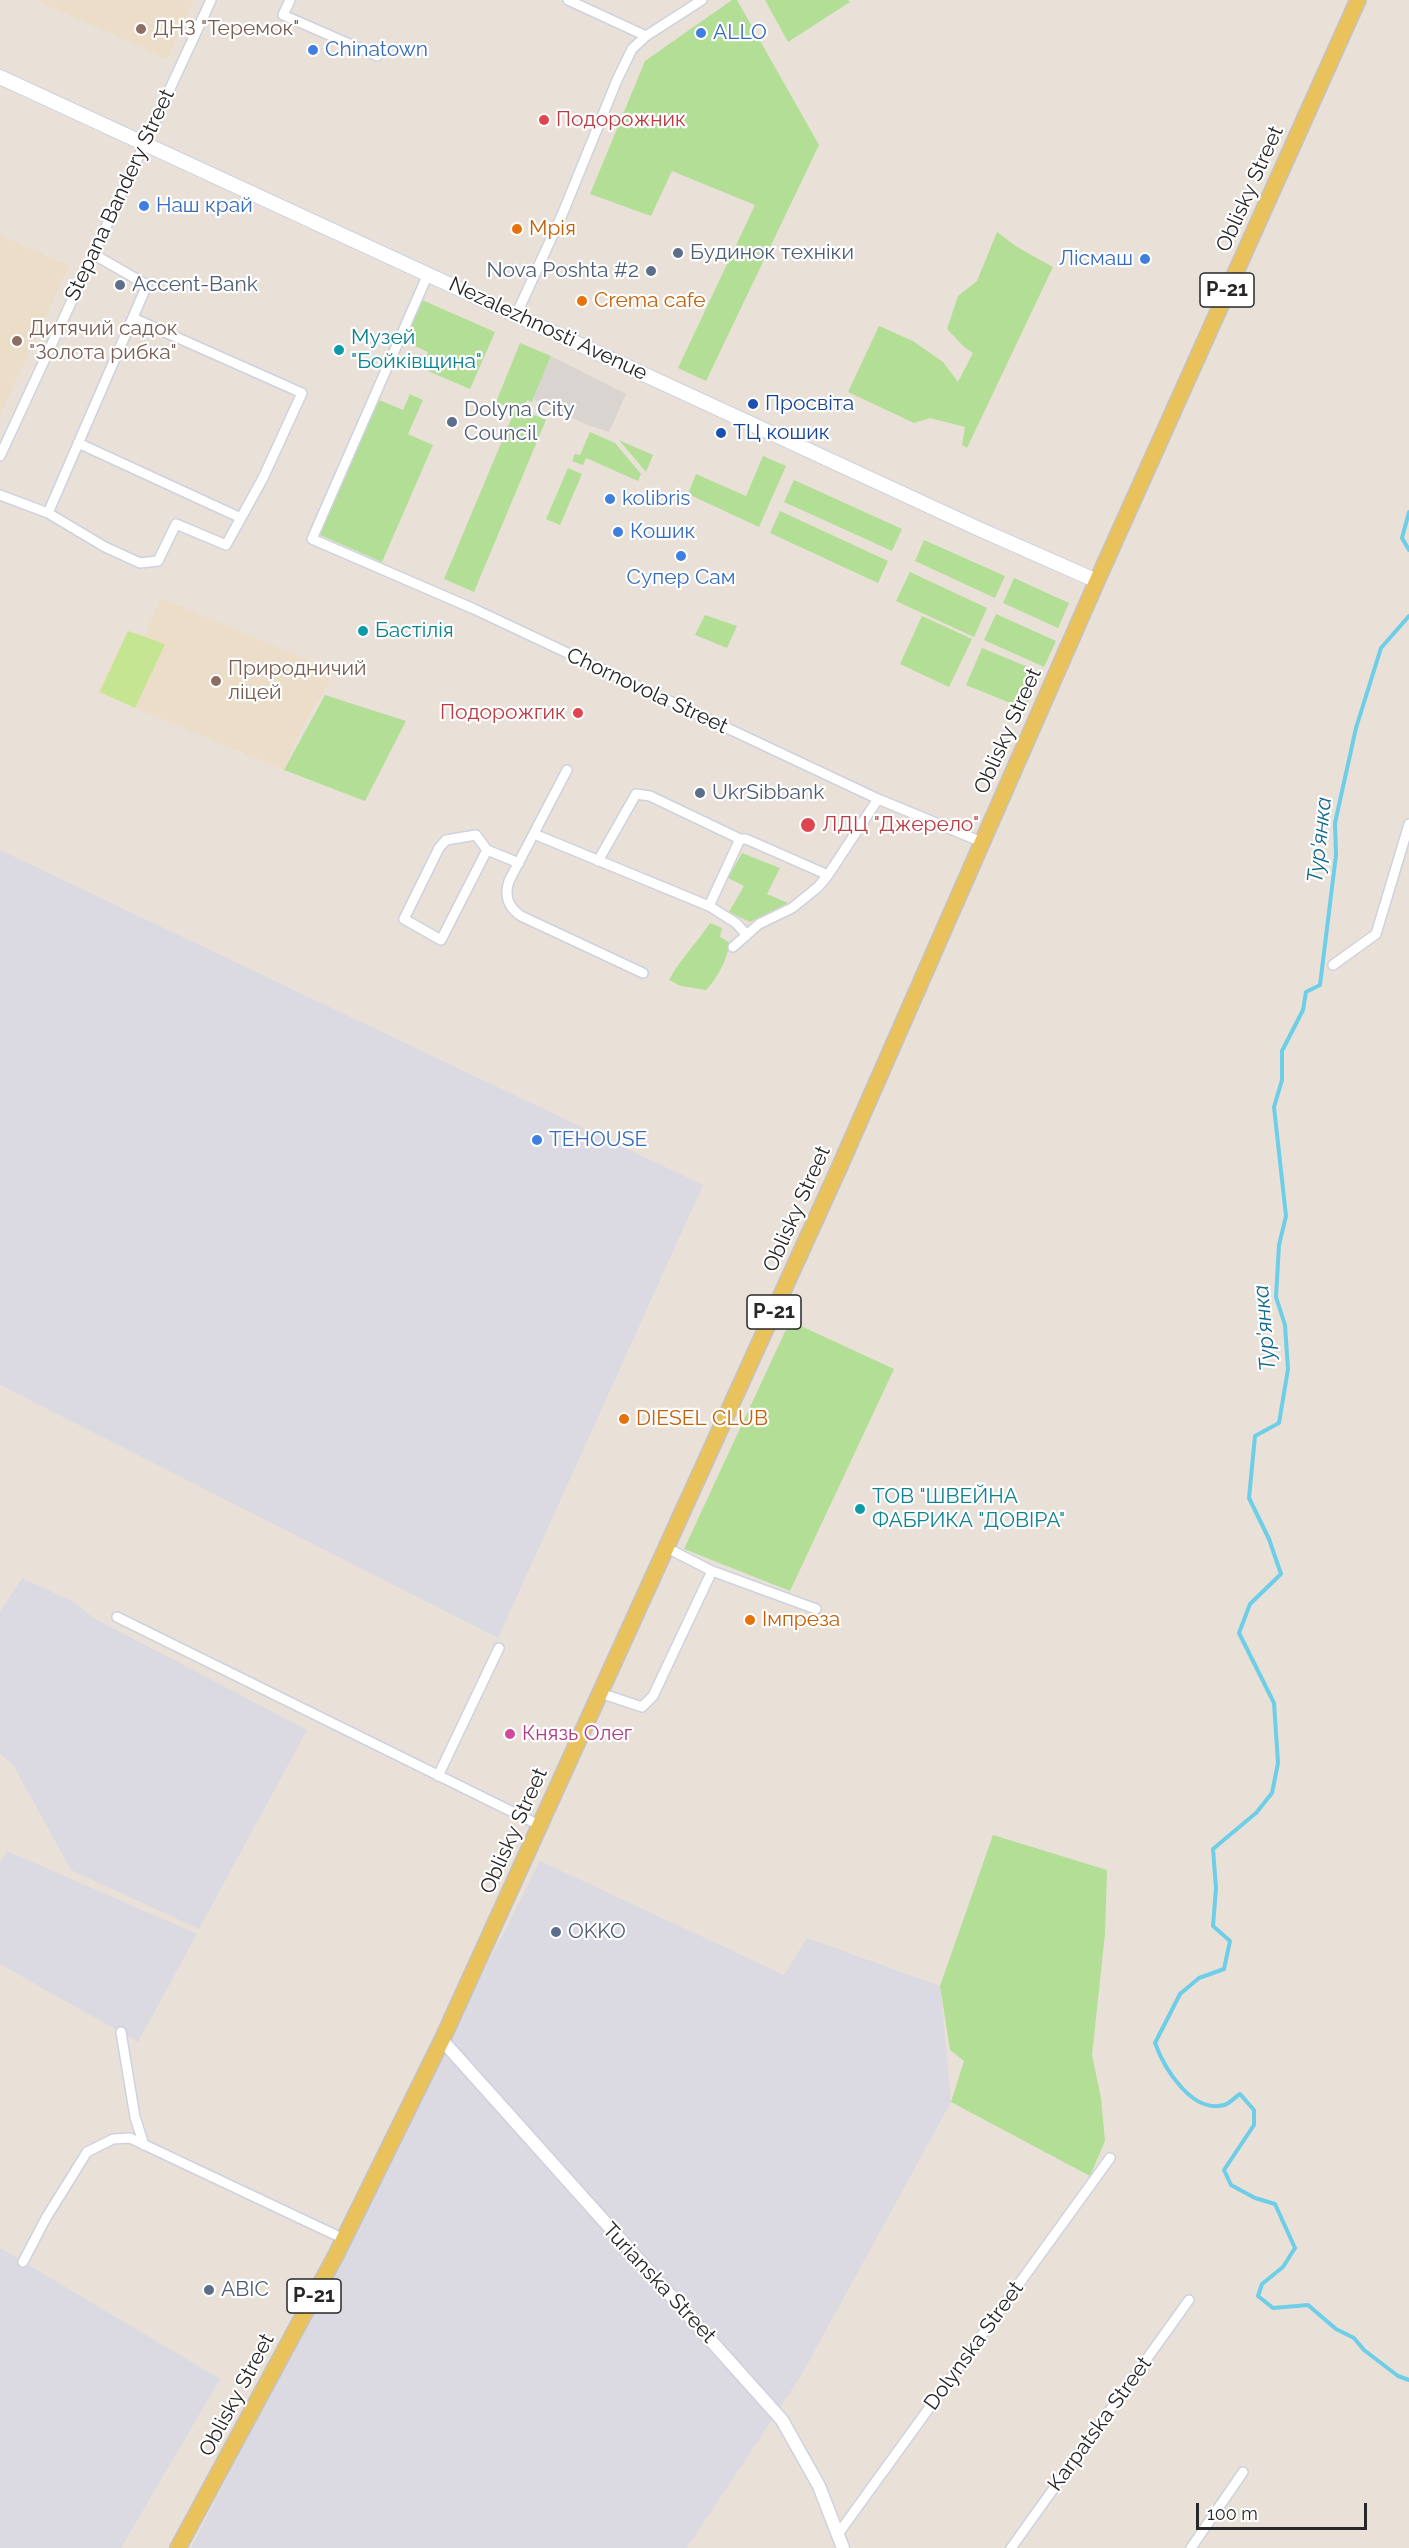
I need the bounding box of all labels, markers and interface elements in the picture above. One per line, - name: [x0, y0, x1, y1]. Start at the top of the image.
- place label: ДНЗ "Теремок": [153, 16, 299, 42]
- place label: ALLO: [713, 20, 767, 46]
- marker: ДНЗ "Теремок": [134, 22, 148, 36]
- marker: ALLO: [694, 26, 708, 40]
- place label: Chinatown: [325, 37, 428, 63]
- marker: Chinatown: [306, 43, 320, 57]
- street label: Stepana Bandery Street: [60, 85, 180, 305]
- place label: Подорожник: [556, 107, 686, 133]
- marker: Подорожник: [537, 113, 551, 127]
- street label: Oblisky Street: [1211, 122, 1289, 256]
- place label: Наш край: [156, 193, 253, 219]
- marker: Наш край: [137, 199, 151, 213]
- place label: Мрія: [529, 216, 576, 242]
- marker: Мрія: [510, 222, 524, 236]
- place label: Будинок техніки: [690, 240, 854, 266]
- marker: Будинок техніки: [671, 246, 685, 260]
- place label: Лісмаш: [1059, 246, 1133, 272]
- marker: Лісмаш: [1138, 252, 1152, 266]
- place label: Nova Poshta #2: [486, 258, 639, 284]
- marker: Nova Poshta #2: [644, 264, 658, 278]
- place label: Accent-Bank: [132, 272, 258, 298]
- street label: Nezalezhnosti Avenue: [445, 272, 651, 386]
- road number: Р-21: [1200, 273, 1254, 307]
- marker: Accent-Bank: [113, 278, 127, 292]
- place label: Crema cafe: [594, 288, 706, 314]
- marker: Crema cafe: [575, 294, 589, 308]
- place label: Дитячий садок "Золота рибка": [29, 316, 178, 366]
- place label: Музей "Бойківщина": [351, 325, 482, 375]
- marker: Дитячий садок "Золота рибка": [10, 334, 24, 348]
- marker: Музей "Бойківщина": [332, 343, 346, 357]
- place label: Просвіта: [765, 391, 854, 417]
- place label: Dolyna City Council: [464, 397, 575, 447]
- marker: Просвіта: [746, 397, 760, 411]
- marker: Dolyna City Council: [445, 415, 459, 429]
- place label: ТЦ кошик: [733, 420, 830, 446]
- marker: ТЦ кошик: [714, 426, 728, 440]
- place label: kolibris: [622, 486, 690, 512]
- marker: kolibris: [603, 492, 617, 506]
- place label: Кошик: [630, 519, 695, 545]
- marker: Кошик: [611, 525, 625, 539]
- marker: Супер Сам: [674, 549, 688, 563]
- place label: Супер Сам: [627, 565, 735, 591]
- place label: Бастілія: [375, 618, 454, 644]
- marker: Бастілія: [356, 624, 370, 638]
- street label: Chornovola Street: [562, 643, 732, 739]
- place label: Природничий ліцей: [228, 656, 367, 706]
- street label: Oblisky Street: [969, 664, 1047, 798]
- marker: Природничий ліцей: [209, 674, 223, 688]
- place label: Подорожгик: [440, 700, 566, 726]
- marker: Подорожгик: [571, 706, 585, 720]
- place label: UkrSibbank: [712, 780, 824, 806]
- marker: UkrSibbank: [693, 786, 707, 800]
- water label: Тур'янка: [1302, 796, 1338, 884]
- place label: ЛДЦ "Джерело": [822, 812, 979, 838]
- marker: ЛДЦ "Джерело": [799, 816, 817, 834]
- place label: TEHOUSE: [549, 1127, 647, 1153]
- marker: TEHOUSE: [530, 1133, 544, 1147]
- street label: Oblisky Street: [758, 1142, 836, 1276]
- water label: Тур'янка: [1248, 1284, 1282, 1372]
- road number: Р-21: [747, 1295, 801, 1329]
- place label: DIESEL CLUB: [636, 1406, 768, 1432]
- marker: DIESEL CLUB: [617, 1412, 631, 1426]
- place label: ТОВ "ШВЕЙНА ФАБРИКА "ДОВІРА": [872, 1484, 1065, 1534]
- marker: ТОВ "ШВЕЙНА ФАБРИКА "ДОВІРА": [853, 1502, 867, 1516]
- place label: Імпреза: [762, 1607, 840, 1633]
- marker: Імпреза: [743, 1613, 757, 1627]
- place label: Князь Олег: [522, 1721, 632, 1747]
- marker: Князь Олег: [503, 1727, 517, 1741]
- street label: Oblisky Street: [475, 1764, 553, 1898]
- place label: OKKO: [568, 1919, 626, 1945]
- marker: OKKO: [549, 1925, 563, 1939]
- street label: Turianska Street: [597, 2218, 721, 2348]
- place label: АВІС: [221, 2277, 269, 2303]
- street label: Dolynska Street: [919, 2277, 1029, 2415]
- road number: Р-21: [287, 2279, 341, 2313]
- marker: АВІС: [202, 2283, 216, 2297]
- street label: Oblisky Street: [194, 2329, 280, 2461]
- street label: Karpatska Street: [1043, 2352, 1157, 2496]
- scale bar: [1199, 2491, 1370, 2529]
- text: 100 m: [1207, 2503, 1258, 2524]

